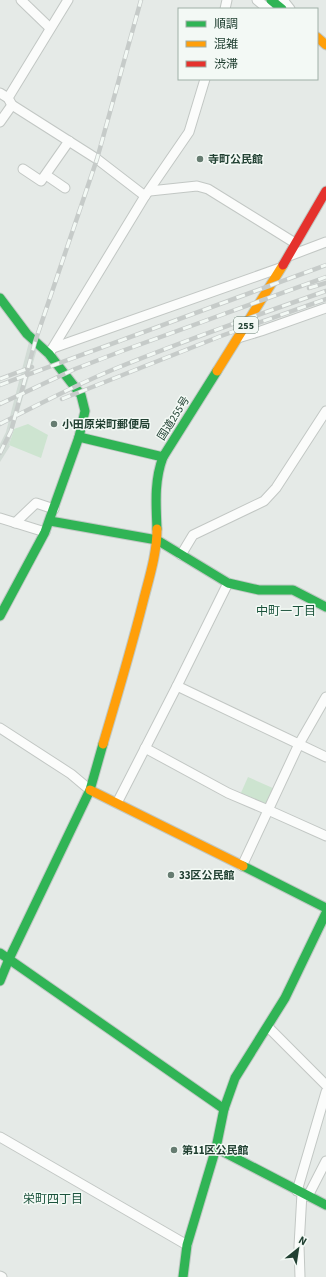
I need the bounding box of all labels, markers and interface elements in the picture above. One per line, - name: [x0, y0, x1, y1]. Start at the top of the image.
- legend: [178, 8, 318, 80]
- text: 順調: [214, 16, 238, 33]
- text: 混雑: [214, 36, 238, 53]
- text: 渋滞: [214, 56, 238, 73]
- place label: 寺町公民館: [208, 152, 263, 167]
- marker: 寺町公民館: [195, 154, 205, 164]
- road number: 255: [234, 317, 258, 333]
- street label: 国道255号: [154, 393, 193, 443]
- place label: 小田原栄町郵便局: [62, 417, 150, 432]
- marker: 小田原栄町郵便局: [49, 419, 59, 429]
- district label: 中町一丁目: [256, 603, 316, 620]
- place label: 33区公民館: [179, 868, 235, 883]
- marker: 33区公民館: [166, 870, 176, 880]
- place label: 第11区公民館: [182, 1143, 249, 1158]
- marker: 第11区公民館: [169, 1145, 179, 1155]
- district label: 栄町四丁目: [23, 1191, 83, 1208]
- north arrow: [278, 1229, 318, 1269]
- text: N: [296, 1232, 310, 1249]

